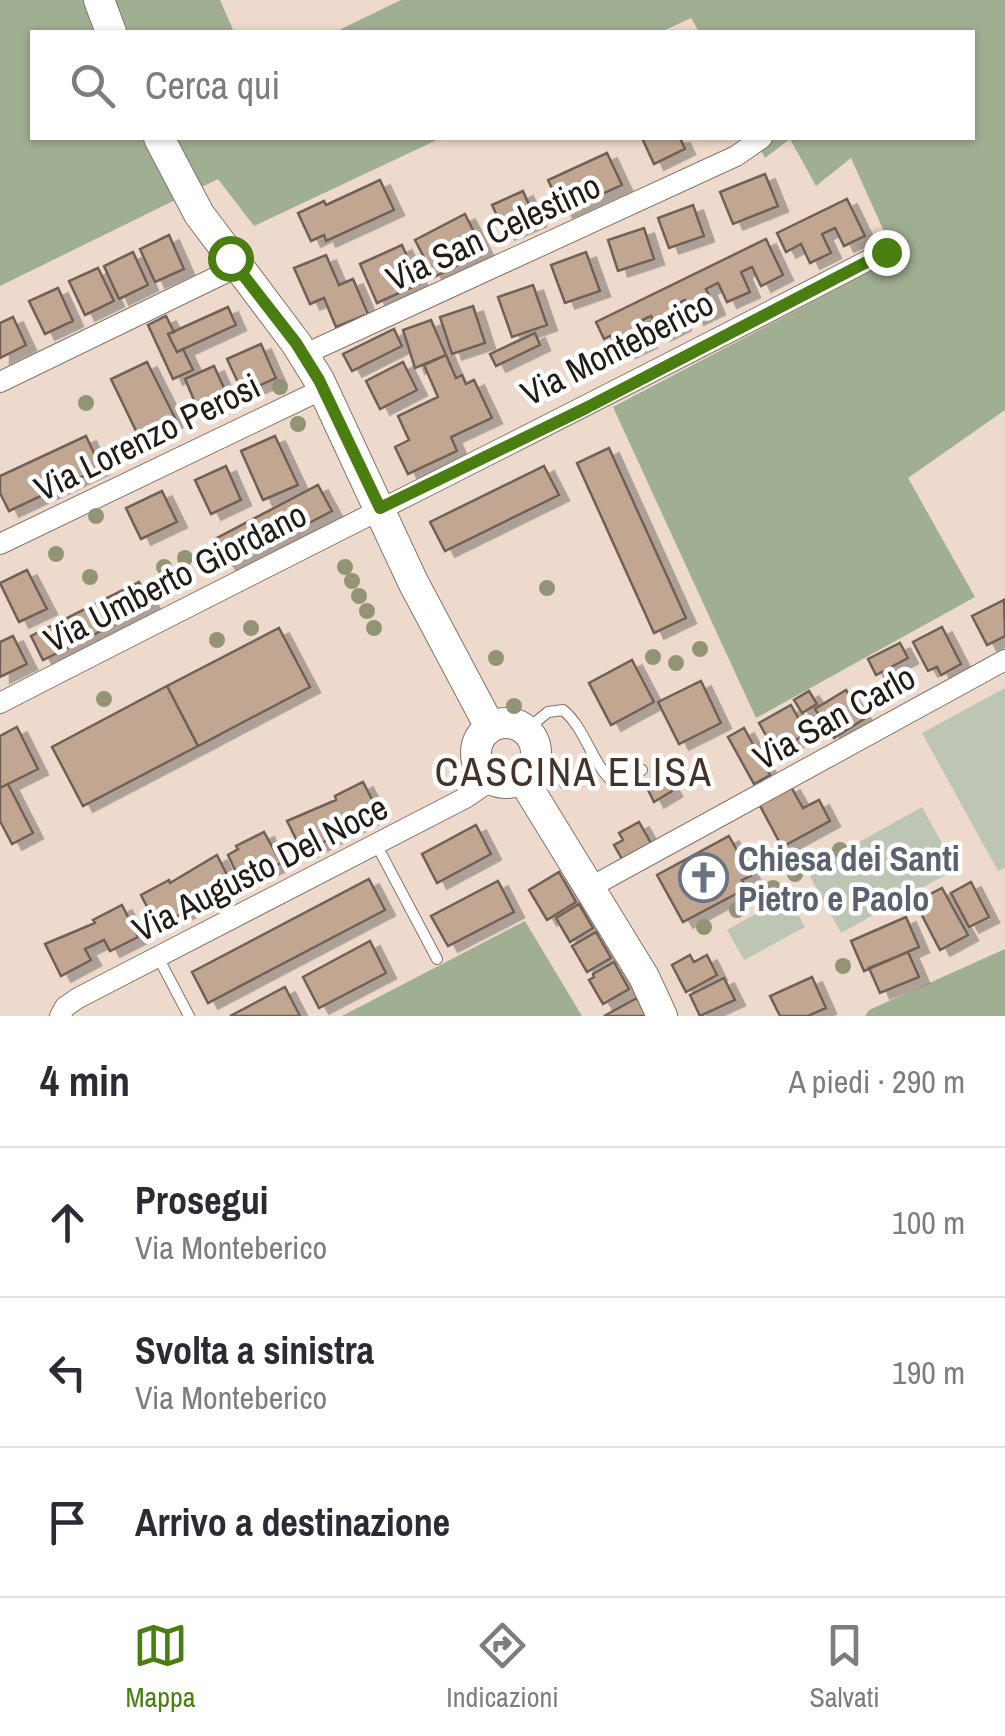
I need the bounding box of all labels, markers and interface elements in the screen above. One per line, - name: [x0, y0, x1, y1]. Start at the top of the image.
- search box: [30, 30, 975, 140]
- icon: search: [65, 58, 120, 113]
- text: Cerca qui: [145, 60, 280, 111]
- street label: Via San Celestino: [378, 162, 608, 302]
- route end: [864, 230, 910, 276]
- route start: [208, 236, 254, 282]
- street label: Via Monteberico: [513, 279, 721, 417]
- street label: Via Lorenzo Perosi: [26, 362, 268, 512]
- street label: Via Umberto Giordano: [36, 491, 314, 663]
- street label: Via San Carlo: [745, 653, 923, 781]
- district label: CASCINA ELISA: [435, 745, 713, 798]
- street label: Via Augusto Del Noce: [124, 783, 396, 953]
- place label: Chiesa dei Santi Pietro e Paolo: [738, 835, 960, 922]
- church icon: Chiesa dei Santi Pietro e Paolo: [677, 852, 729, 904]
- text: 4 min: [40, 1053, 130, 1109]
- text: A piedi · 290 m: [788, 1060, 965, 1103]
- text: Prosegui: [135, 1175, 268, 1226]
- icon: ahead: [40, 1195, 95, 1250]
- text: 100 m: [892, 1201, 965, 1244]
- text: Via Monteberico: [135, 1226, 327, 1269]
- text: Svolta a sinistra: [135, 1325, 374, 1376]
- icon: left: [40, 1345, 95, 1400]
- text: 190 m: [892, 1351, 965, 1394]
- text: Via Monteberico: [135, 1376, 327, 1419]
- icon: arrive: [40, 1495, 95, 1550]
- text: Arrivo a destinazione: [135, 1497, 450, 1548]
- tab: Mappa: [125, 1618, 196, 1716]
- tab: Indicazioni: [446, 1618, 559, 1716]
- tab: Salvati: [809, 1618, 880, 1716]

